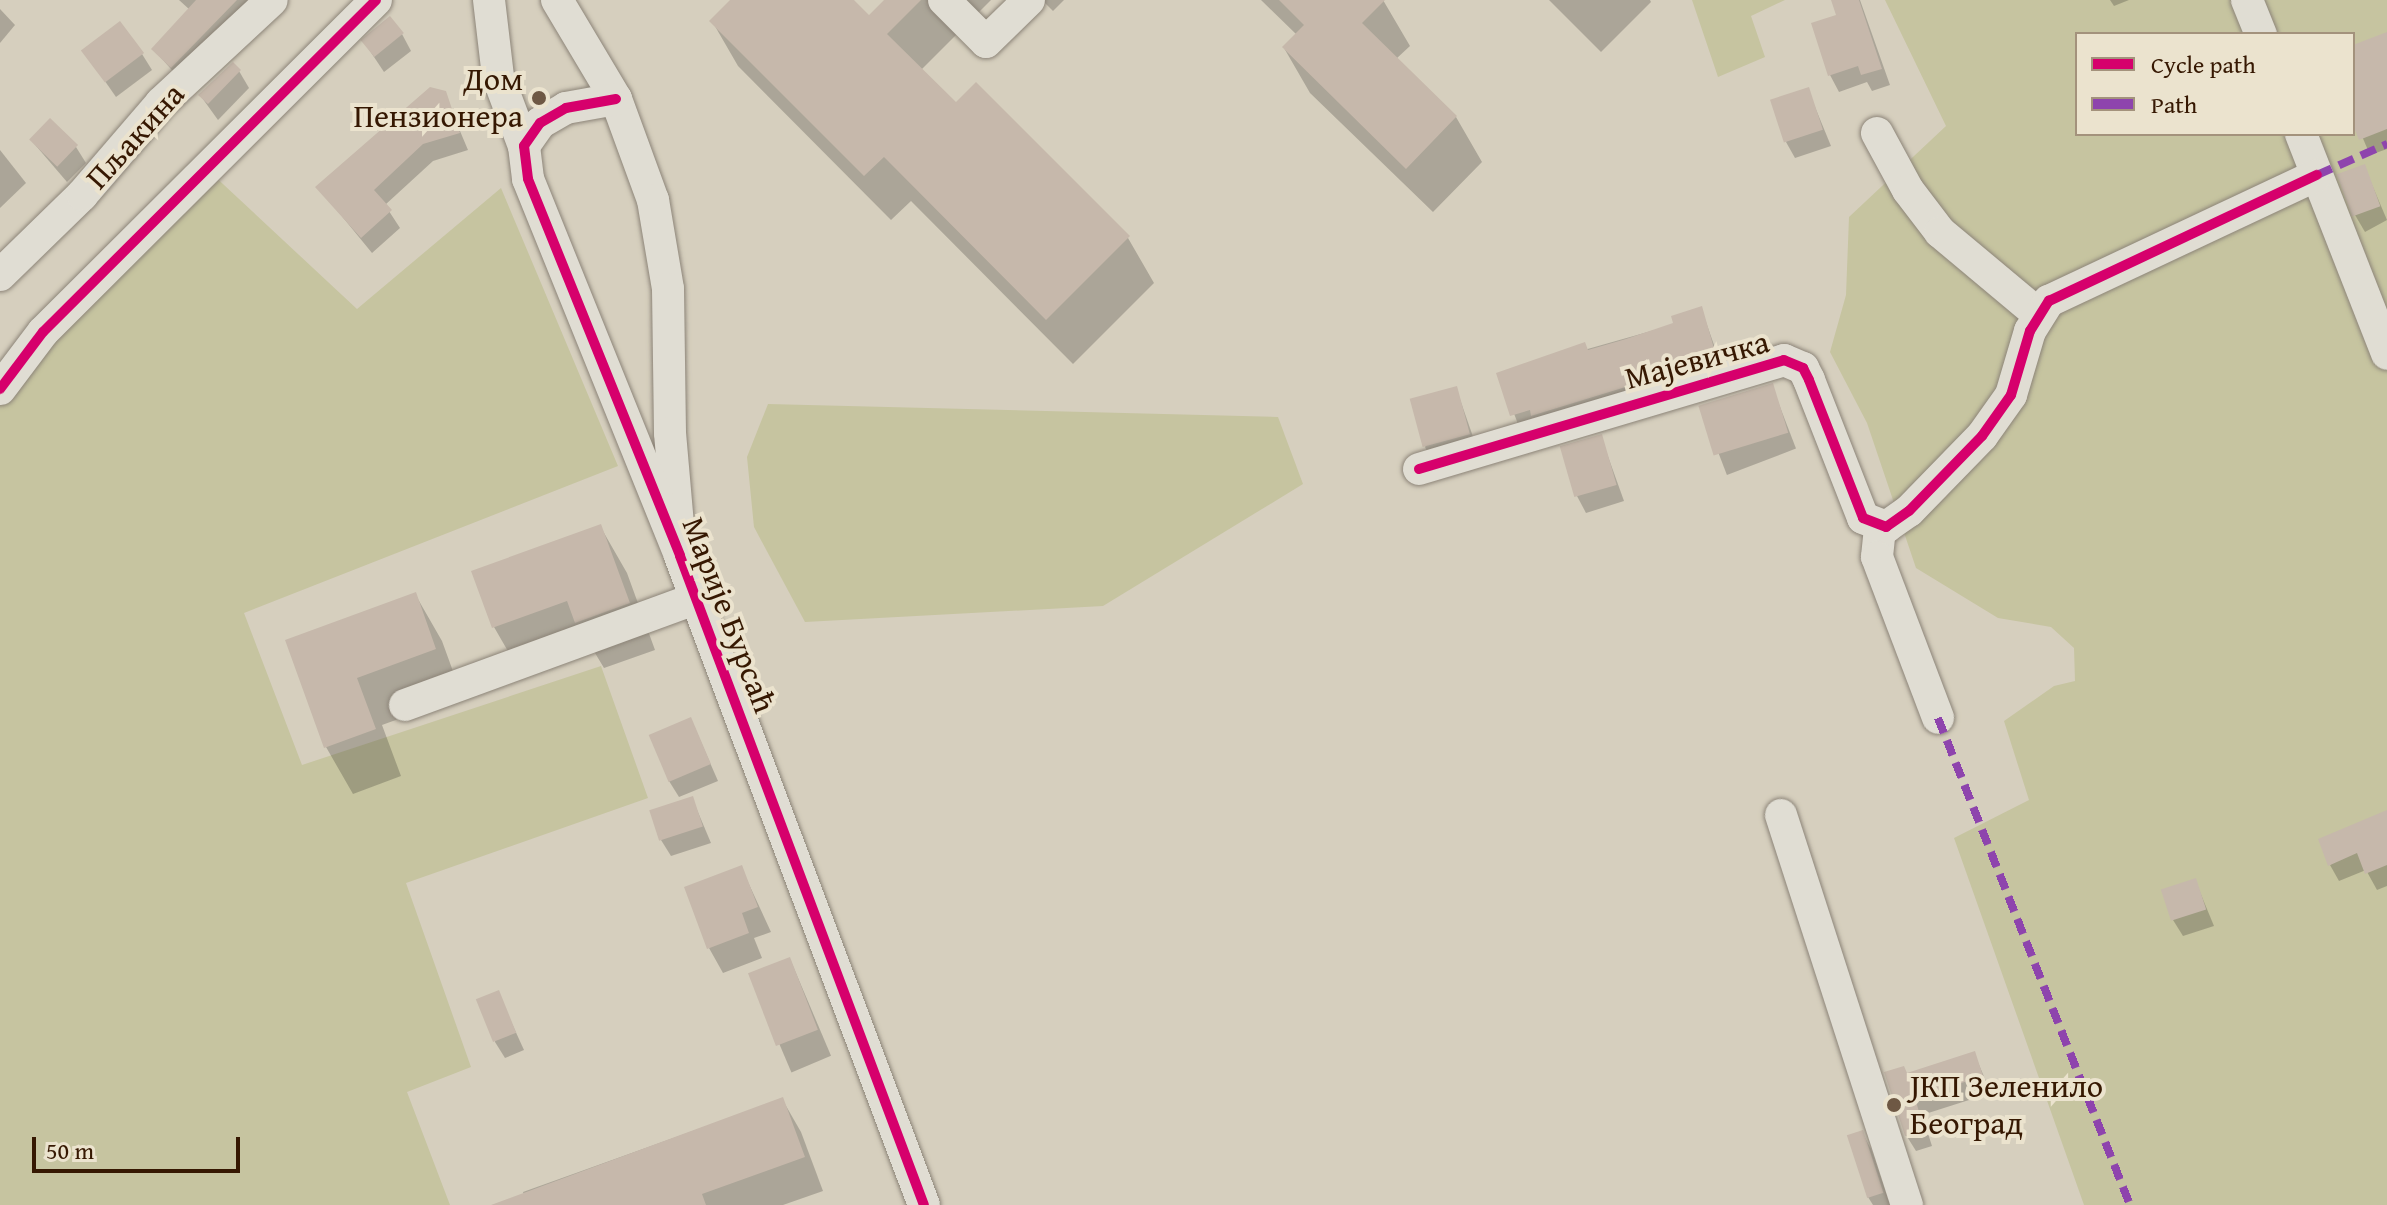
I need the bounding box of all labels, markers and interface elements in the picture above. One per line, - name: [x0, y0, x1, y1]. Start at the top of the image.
- legend: [2075, 32, 2355, 136]
- text: Cycle path: [2151, 47, 2256, 82]
- place label: Дом Пензионера: [353, 61, 523, 136]
- street label: Пљакина: [78, 75, 192, 197]
- text: Path: [2151, 87, 2197, 122]
- marker: Дом Пензионера: [530, 89, 548, 107]
- street label: Мајевичка: [1621, 322, 1773, 398]
- street label: Марије Бурсаћ: [674, 512, 784, 718]
- place label: ЈКП Зеленило Београд: [1910, 1068, 2103, 1143]
- marker: ЈКП Зеленило Београд: [1885, 1096, 1903, 1114]
- scale bar: [36, 1121, 244, 1171]
- text: 50 m: [46, 1133, 94, 1168]

